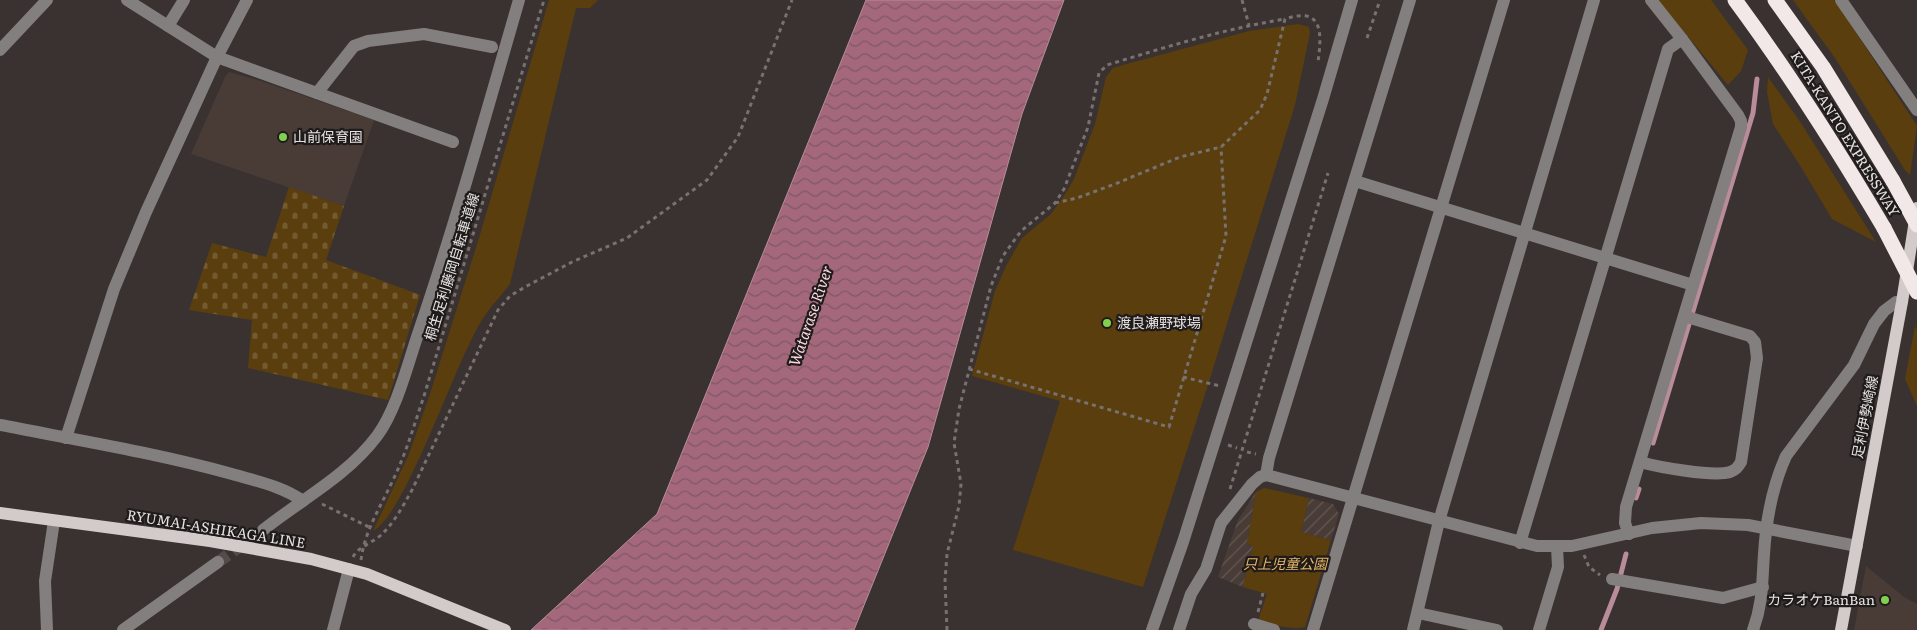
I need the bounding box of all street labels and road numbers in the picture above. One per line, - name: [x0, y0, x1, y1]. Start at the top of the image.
- street label: KITA-KANTO EXPRESSWAY: [1787, 47, 1905, 220]
- street label: 桐生足利藤岡自転車道線: [419, 190, 483, 343]
- street label: 足利伊勢崎線: [1846, 374, 1882, 460]
- street label: RYUMAI-ASHIKAGA LINE: [126, 504, 307, 552]

